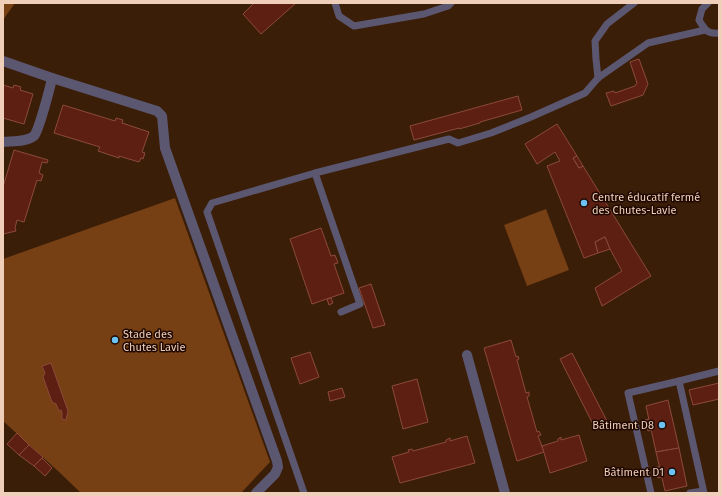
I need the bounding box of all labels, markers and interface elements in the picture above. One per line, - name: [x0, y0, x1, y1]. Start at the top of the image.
- place label: Centre éducatif fermé des Chutes-Lavie: [592, 191, 700, 217]
- marker: Centre éducatif fermé des Chutes-Lavie: [579, 198, 589, 208]
- place label: Stade des Chutes Lavie: [123, 328, 185, 354]
- marker: Stade des Chutes Lavie: [110, 335, 120, 345]
- place label: Bâtiment D8: [592, 419, 654, 432]
- marker: Bâtiment D8: [657, 420, 667, 430]
- place label: Bâtiment D1: [604, 466, 664, 479]
- marker: Bâtiment D1: [667, 467, 677, 477]

